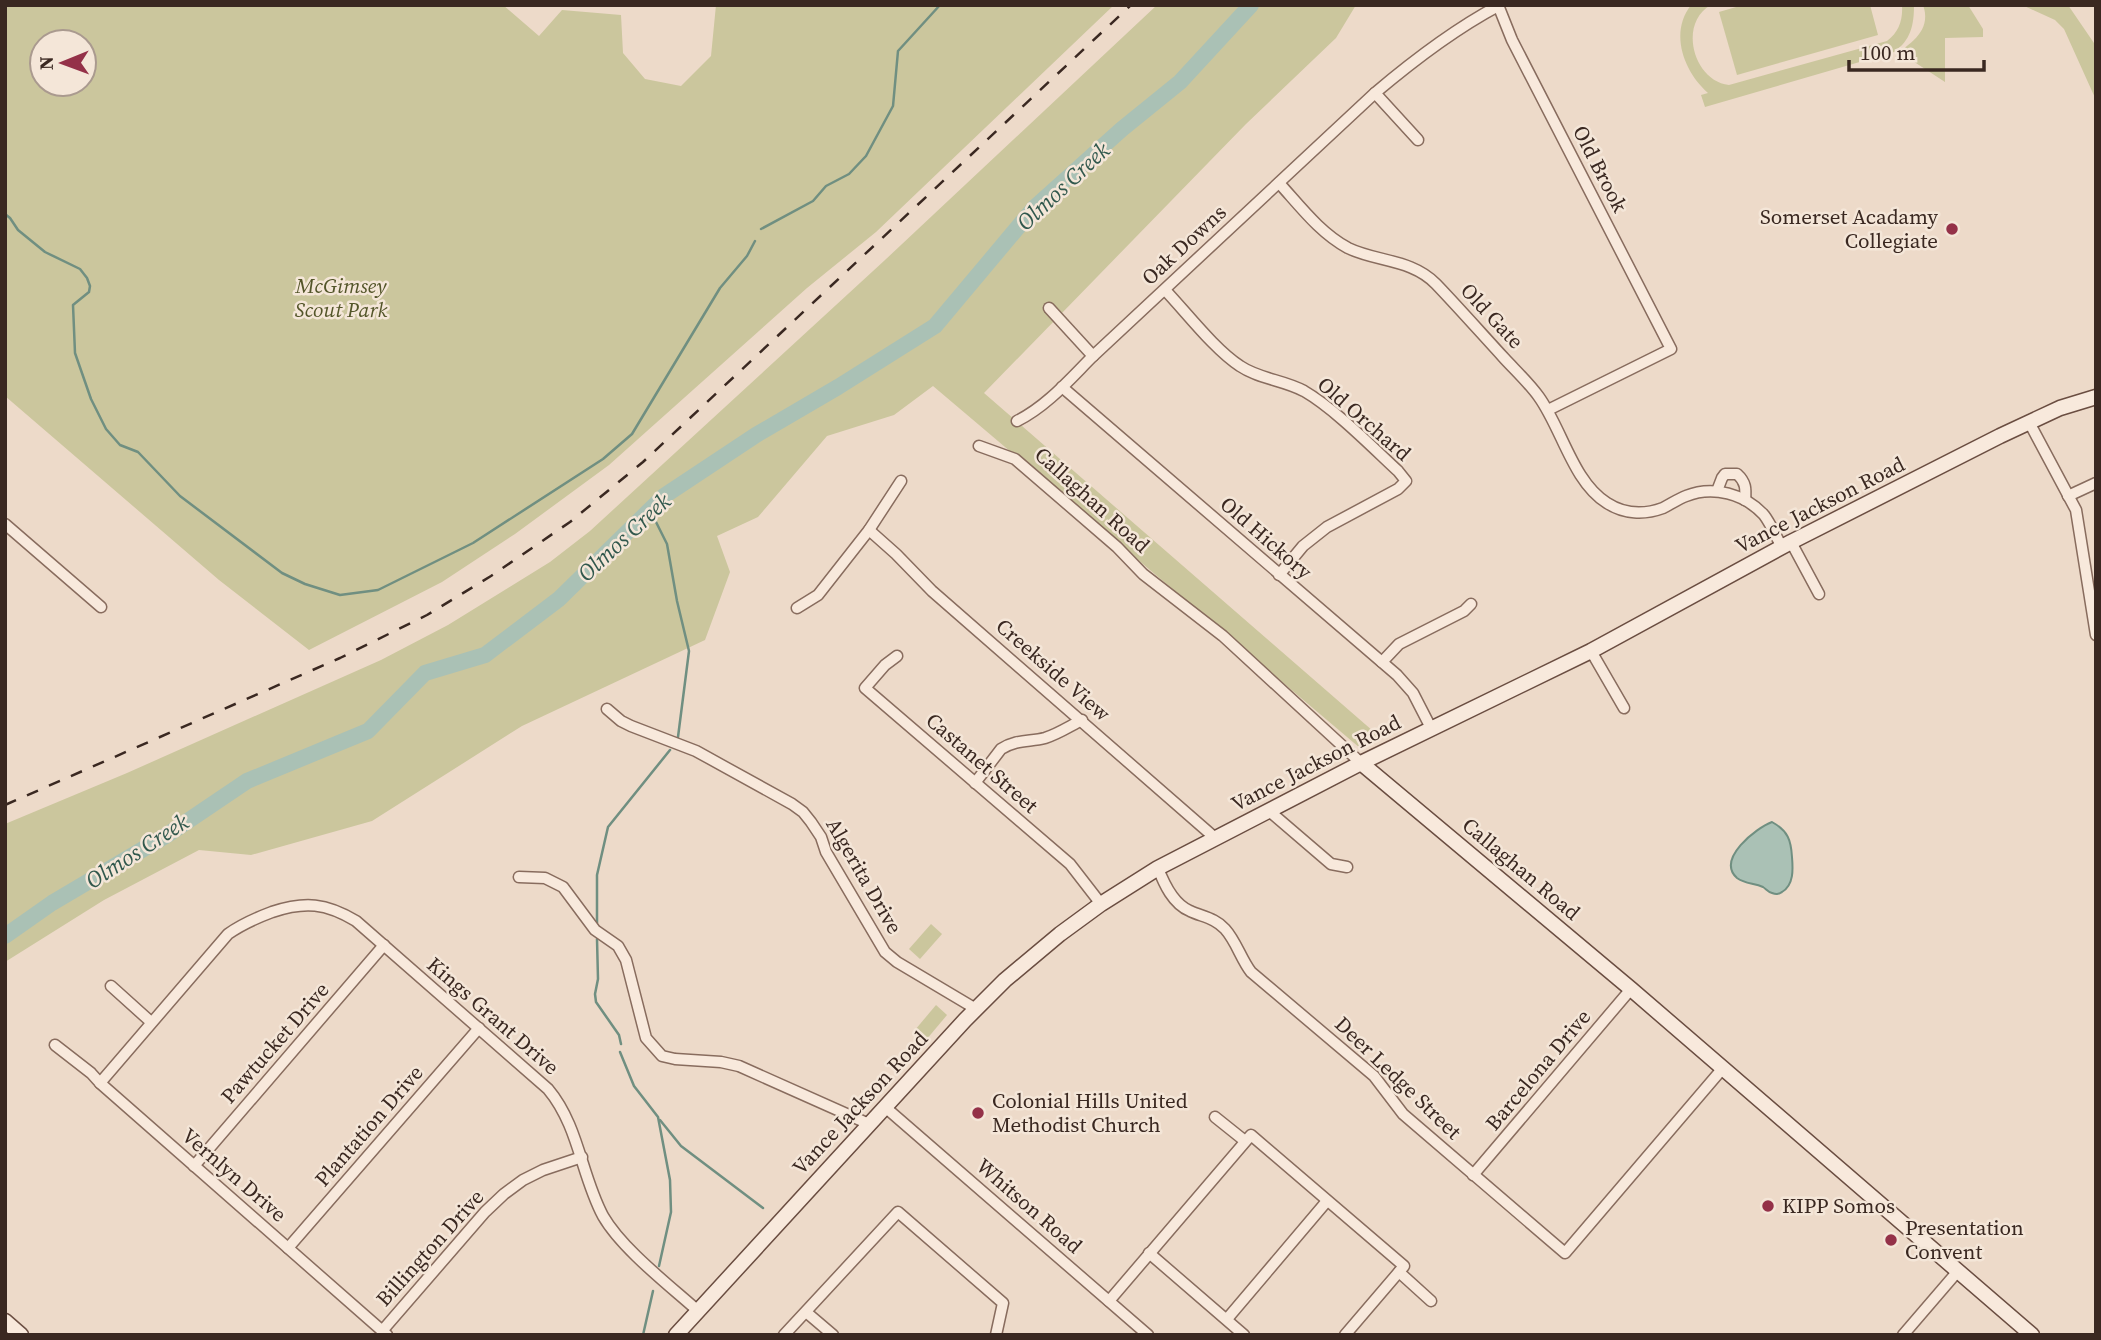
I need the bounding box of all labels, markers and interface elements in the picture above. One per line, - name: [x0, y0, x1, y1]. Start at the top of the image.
- north arrow: [28, 28, 98, 98]
- scale bar: [1849, 28, 1984, 72]
- text: 100 m: [1860, 38, 1915, 67]
- text: N: [33, 56, 59, 70]
- street label: Old Brook: [1566, 120, 1635, 218]
- water label: Olmos Creek: [1009, 134, 1117, 238]
- street label: Oak Downs: [1135, 198, 1232, 291]
- place label: Somerset Acadamy Collegiate: [1760, 202, 1938, 255]
- marker: Somerset Acadamy Collegiate: [1944, 221, 1960, 237]
- park label: McGimsey Scout Park: [295, 271, 387, 324]
- street label: Old Gate: [1454, 276, 1530, 355]
- street label: Old Orchard: [1311, 370, 1417, 467]
- street label: Callaghan Road: [1028, 440, 1156, 559]
- street label: Vance Jackson Road: [1730, 449, 1910, 560]
- water label: Olmos Creek: [570, 485, 678, 589]
- street label: Old Hickory: [1214, 490, 1319, 586]
- street label: Creekside View: [990, 612, 1117, 727]
- street label: Castanet Street: [920, 706, 1045, 820]
- street label: Vance Jackson Road: [1226, 707, 1406, 818]
- water label: Olmos Creek: [79, 806, 195, 896]
- street label: Callaghan Road: [1456, 811, 1587, 927]
- street label: Algerita Drive: [819, 812, 909, 939]
- street label: Kings Grant Drive: [421, 950, 566, 1081]
- street label: Pawtucket Drive: [214, 976, 335, 1110]
- street label: Barcelona Drive: [1478, 1003, 1597, 1136]
- street label: Deer Ledge Street: [1329, 1010, 1468, 1146]
- street label: Vance Jackson Road: [785, 1024, 934, 1181]
- street label: Plantation Drive: [308, 1059, 429, 1193]
- place label: Colonial Hills United Methodist Church: [992, 1086, 1188, 1139]
- marker: Colonial Hills United Methodist Church: [970, 1105, 986, 1121]
- street label: Vernlyn Drive: [176, 1121, 293, 1228]
- street label: Whitson Road: [970, 1151, 1089, 1260]
- street label: Billington Drive: [369, 1183, 490, 1313]
- place label: KIPP Somos: [1782, 1191, 1895, 1220]
- marker: KIPP Somos: [1760, 1198, 1776, 1214]
- place label: Presentation Convent: [1905, 1213, 2024, 1266]
- marker: Presentation Convent: [1883, 1232, 1899, 1248]

